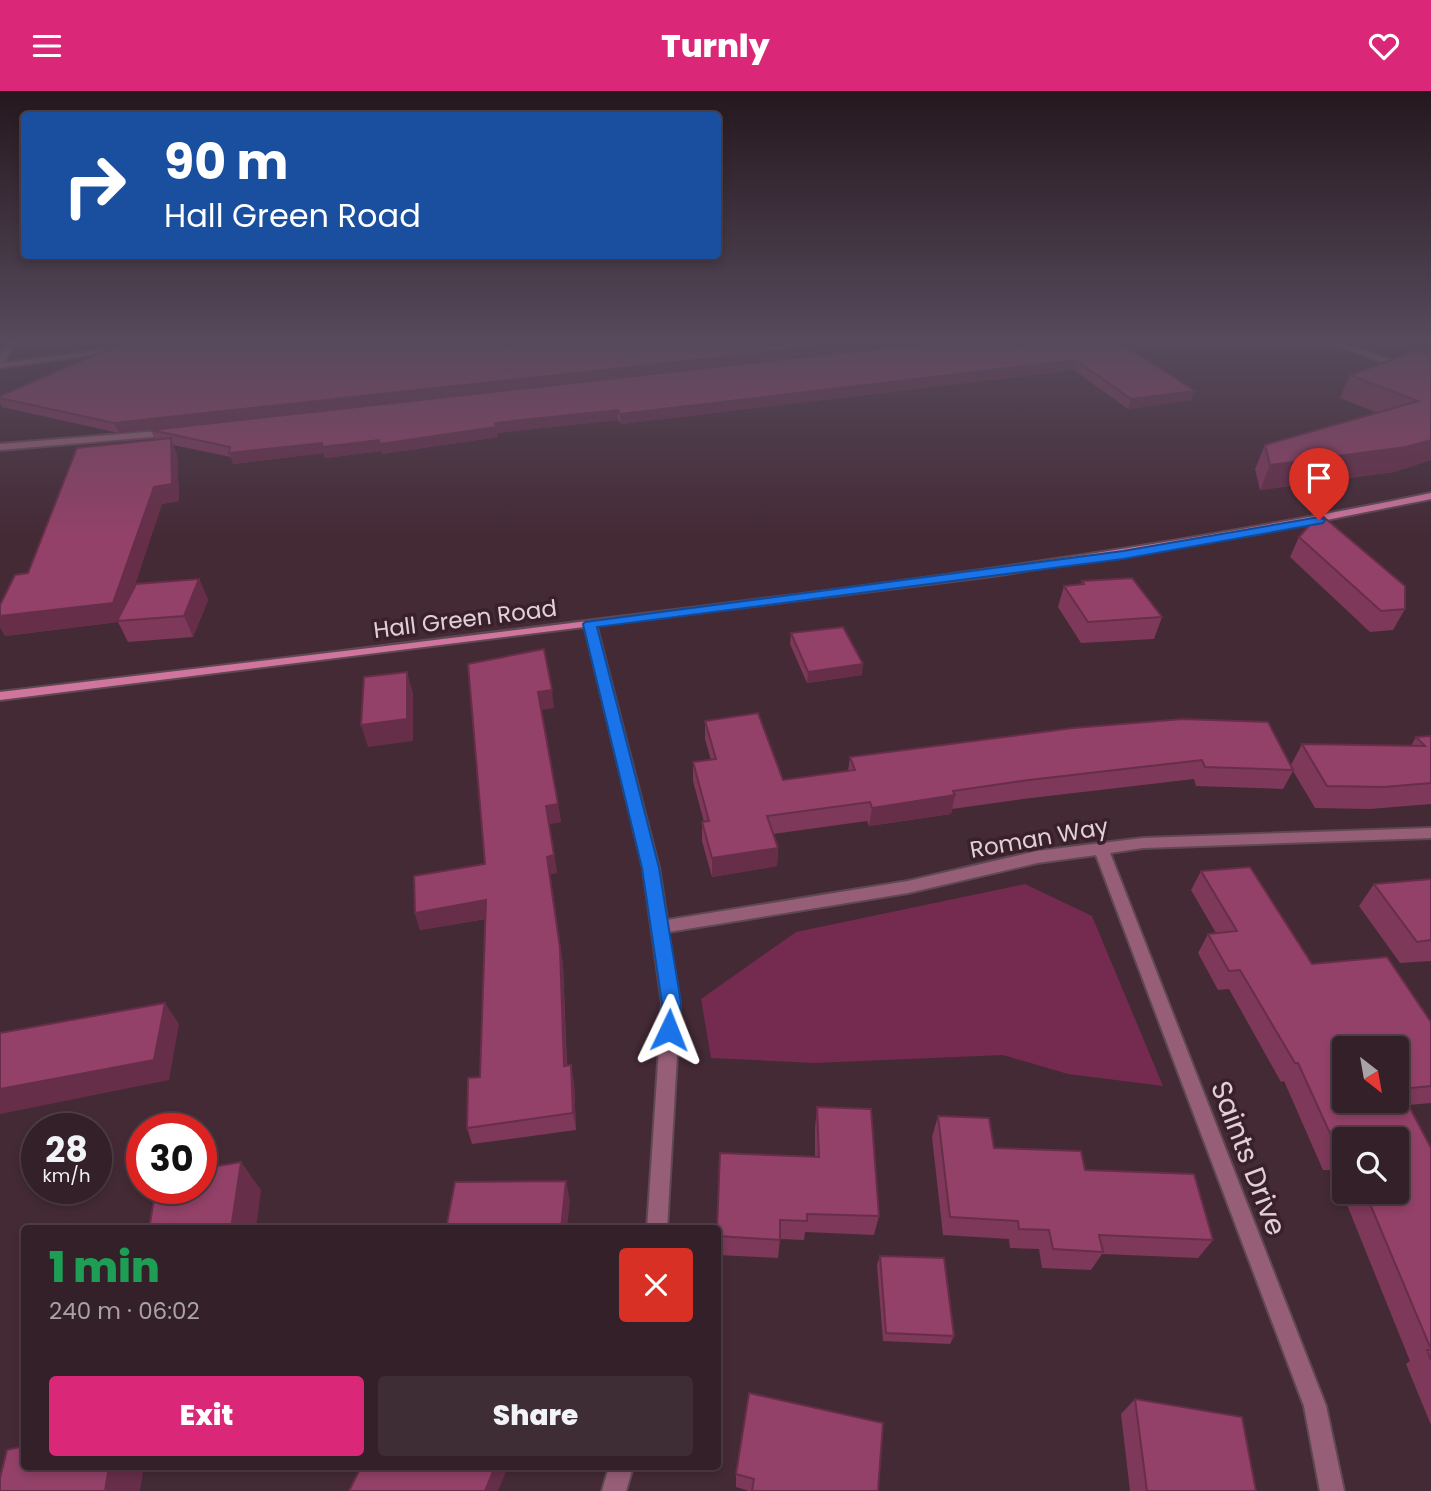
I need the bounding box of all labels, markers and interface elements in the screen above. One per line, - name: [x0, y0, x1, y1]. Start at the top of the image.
- text: Turnly: [661, 23, 770, 68]
- icon: menu: [28, 27, 66, 65]
- icon: heart: [1365, 27, 1403, 65]
- text: 90 m: [164, 128, 288, 196]
- icon: right: [49, 140, 140, 231]
- text: Hall Green Road: [164, 193, 421, 238]
- pin: [1289, 448, 1349, 520]
- icon: arrive: [1300, 459, 1338, 497]
- street label: Hall Green Road: [371, 592, 559, 646]
- street label: Roman Way: [967, 810, 1111, 866]
- position arrow: [632, 993, 706, 1067]
- north arrow: [1332, 1036, 1409, 1113]
- map controls: [1332, 1036, 1409, 1204]
- street label: Saints Drive: [1201, 1075, 1296, 1241]
- speed limit sign: 30: [126, 1113, 217, 1204]
- text: 28: [45, 1125, 88, 1174]
- button: search: [1332, 1127, 1409, 1204]
- text: km/h: [43, 1163, 90, 1188]
- text: 1 min: [49, 1238, 160, 1297]
- button: close: [619, 1248, 693, 1322]
- text: 240 m · 06:02: [49, 1295, 200, 1327]
- button: Exit: [49, 1376, 364, 1456]
- button: Share: [378, 1376, 693, 1456]

